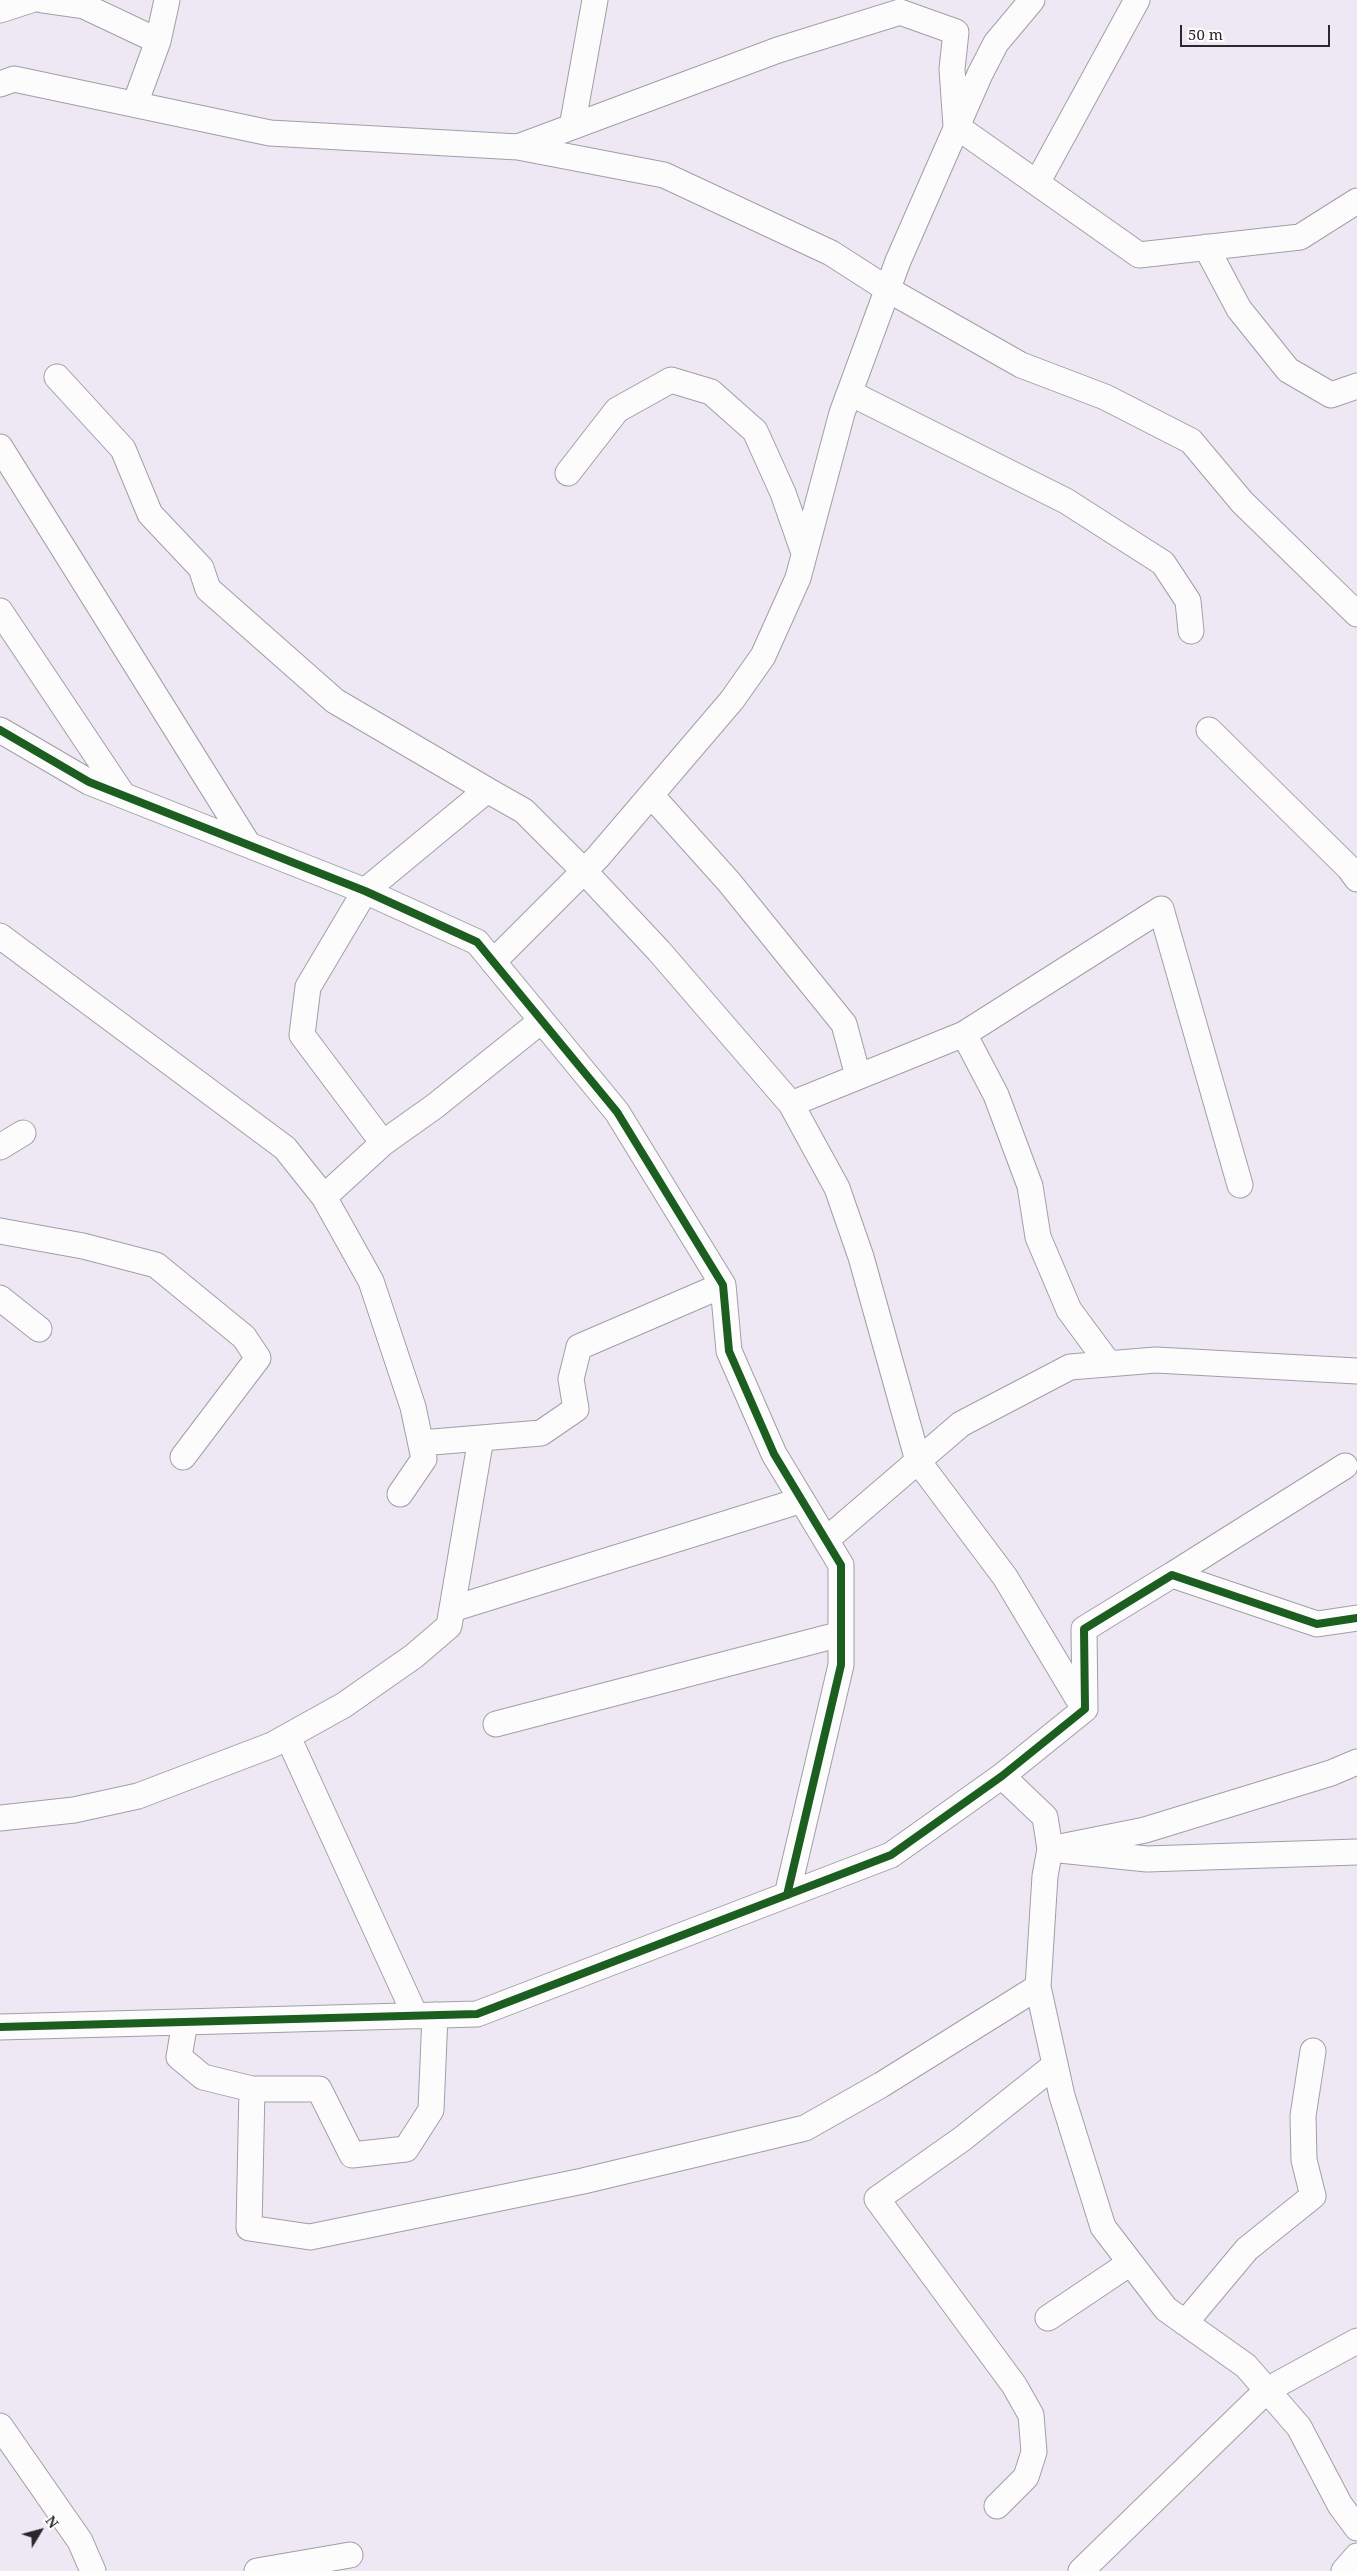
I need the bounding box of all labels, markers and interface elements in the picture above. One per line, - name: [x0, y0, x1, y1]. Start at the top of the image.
- scale bar: [1182, 15, 1332, 47]
- text: 50 m: [1188, 24, 1223, 44]
- north arrow: [15, 2506, 65, 2556]
- text: N: [41, 2512, 63, 2532]

